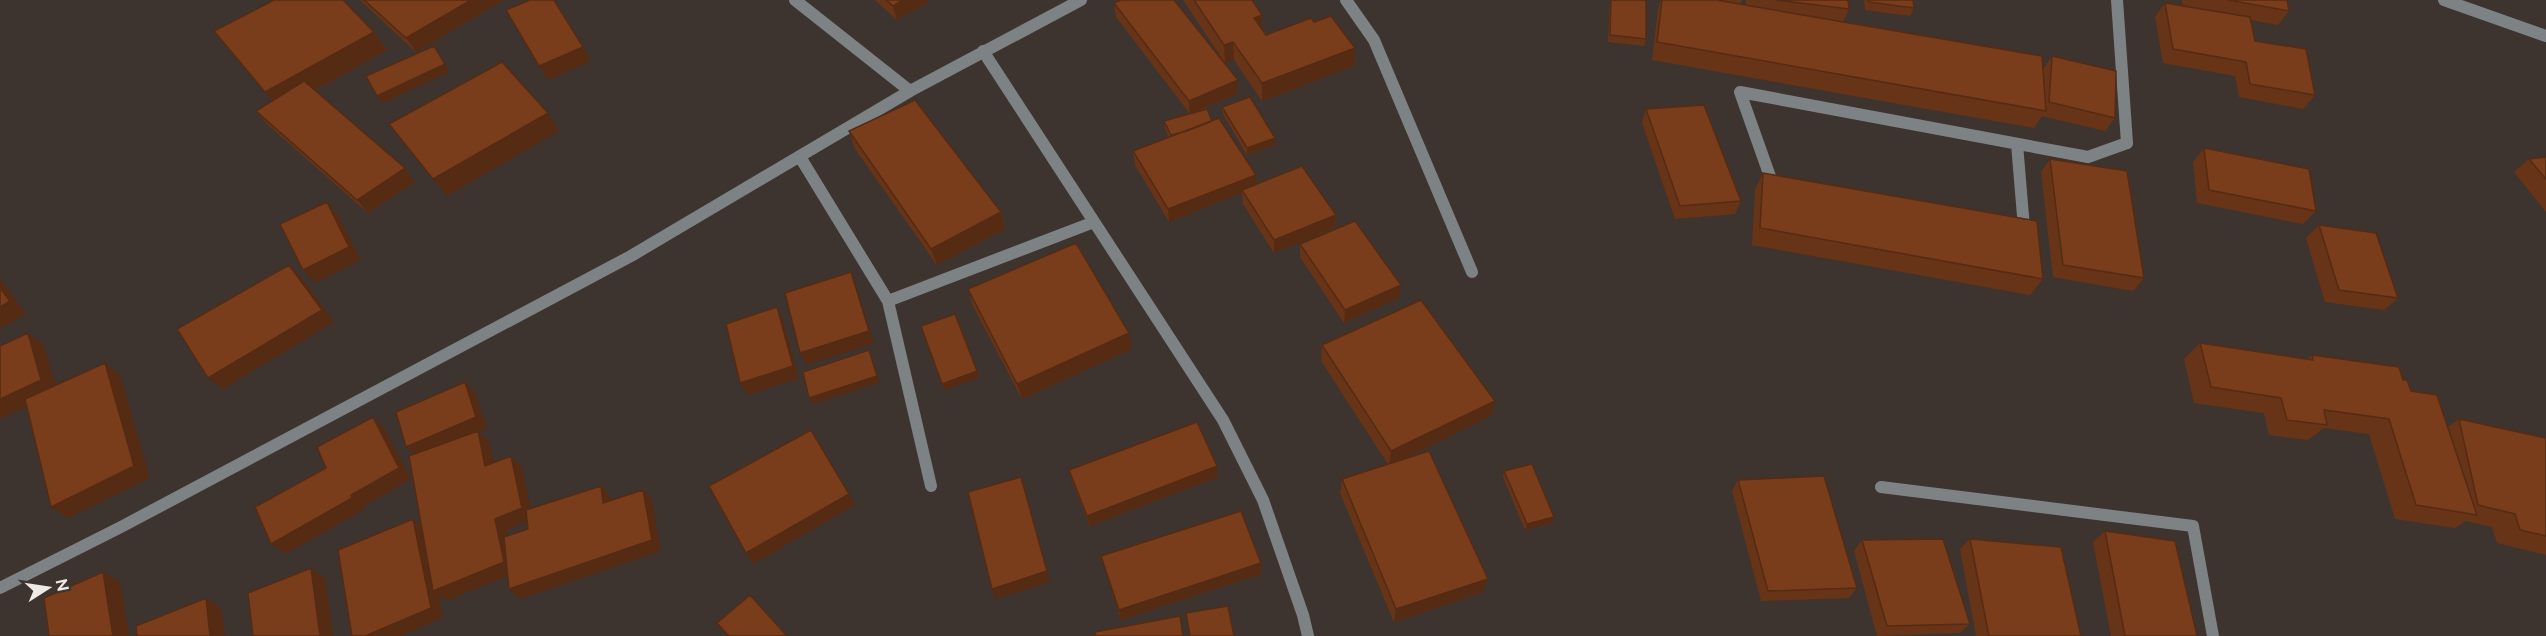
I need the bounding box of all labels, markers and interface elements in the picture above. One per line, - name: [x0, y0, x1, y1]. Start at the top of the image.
- north arrow: [18, 558, 78, 618]
- text: N: [52, 577, 73, 593]

